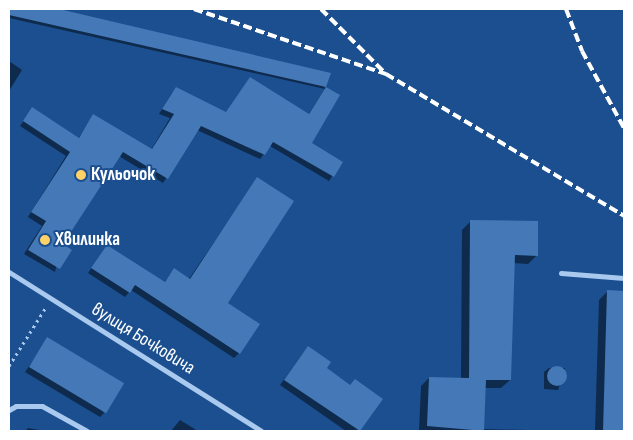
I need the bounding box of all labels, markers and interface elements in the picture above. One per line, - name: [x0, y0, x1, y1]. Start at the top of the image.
- place label: Кульочок: [91, 164, 155, 186]
- marker: Кульочок: [75, 169, 87, 181]
- place label: Хвилинка: [55, 229, 120, 251]
- marker: Хвилинка: [39, 234, 51, 246]
- street label: вулиця Бочковича: [87, 298, 199, 380]

